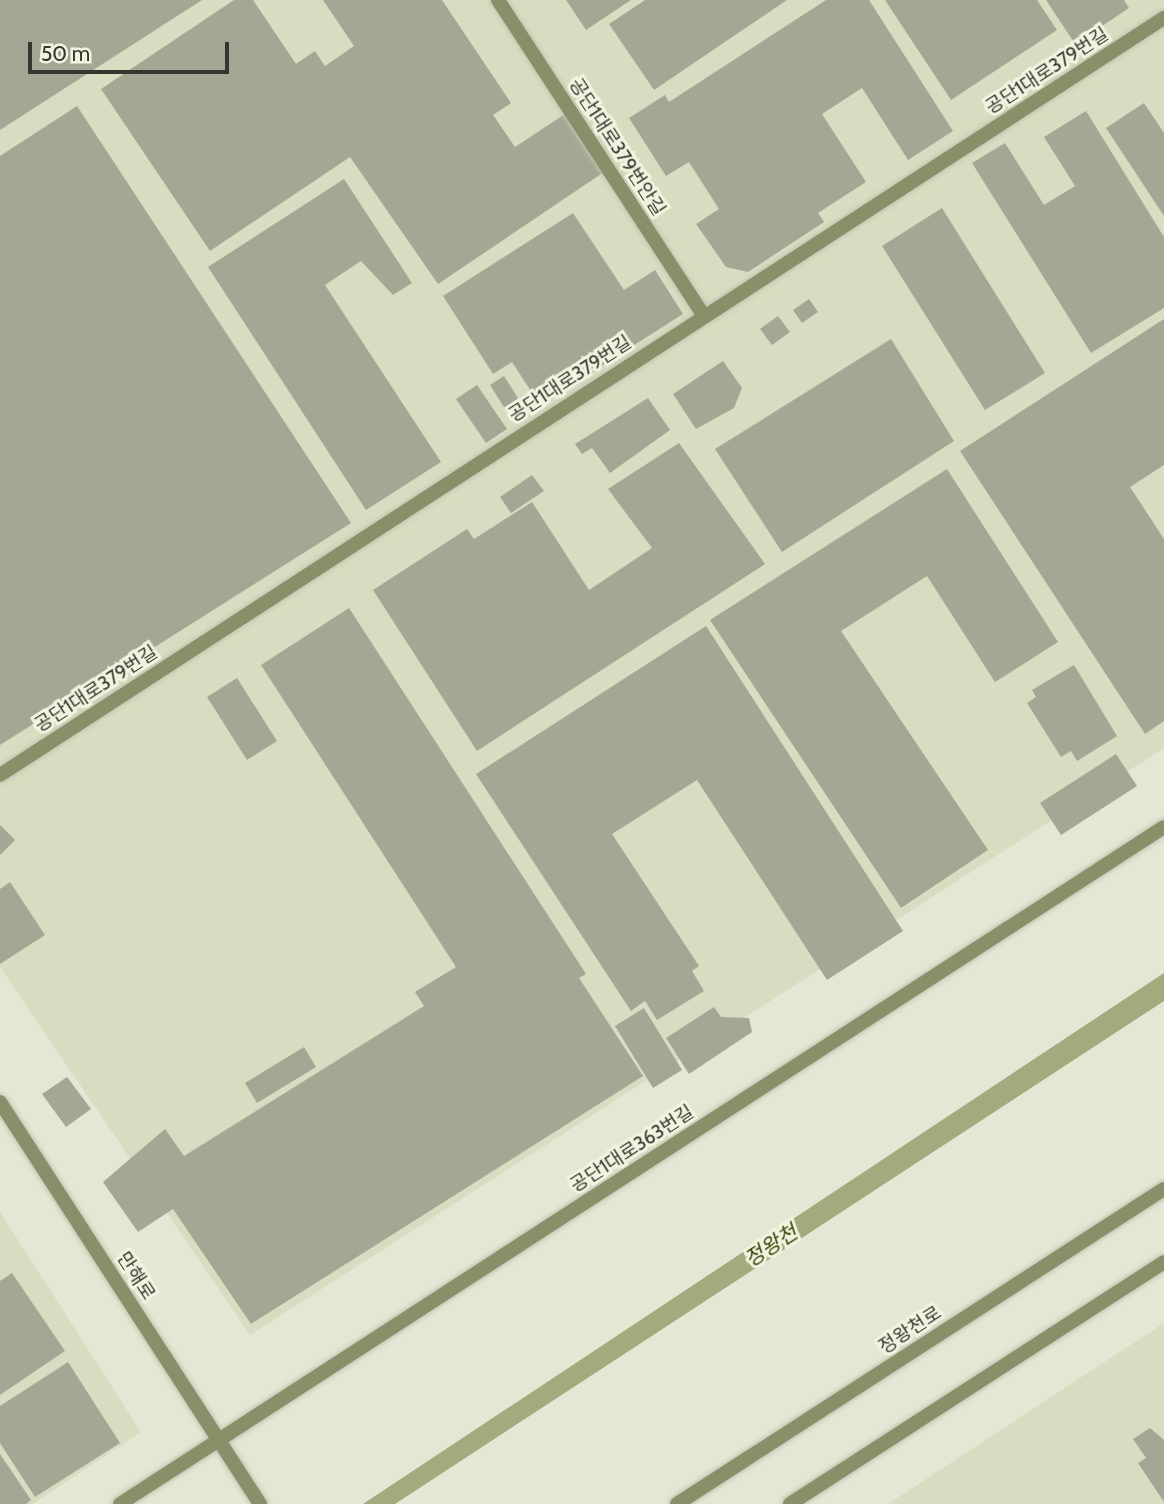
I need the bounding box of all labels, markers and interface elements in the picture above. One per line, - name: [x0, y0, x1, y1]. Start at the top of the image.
- street label: 공단1대로379번길: [981, 23, 1113, 119]
- scale bar: [32, 28, 233, 72]
- text: 50 m: [41, 41, 90, 66]
- street label: 공단1대로379번안길: [564, 74, 670, 220]
- street label: 공단1대로379번길: [504, 331, 636, 427]
- street label: 공단1대로379번길: [30, 641, 162, 737]
- street label: 공단1대로363번길: [566, 1101, 698, 1197]
- water label: 정왕천: [740, 1220, 802, 1272]
- street label: 만해로: [112, 1248, 160, 1304]
- street label: 정왕천로: [874, 1301, 946, 1359]

